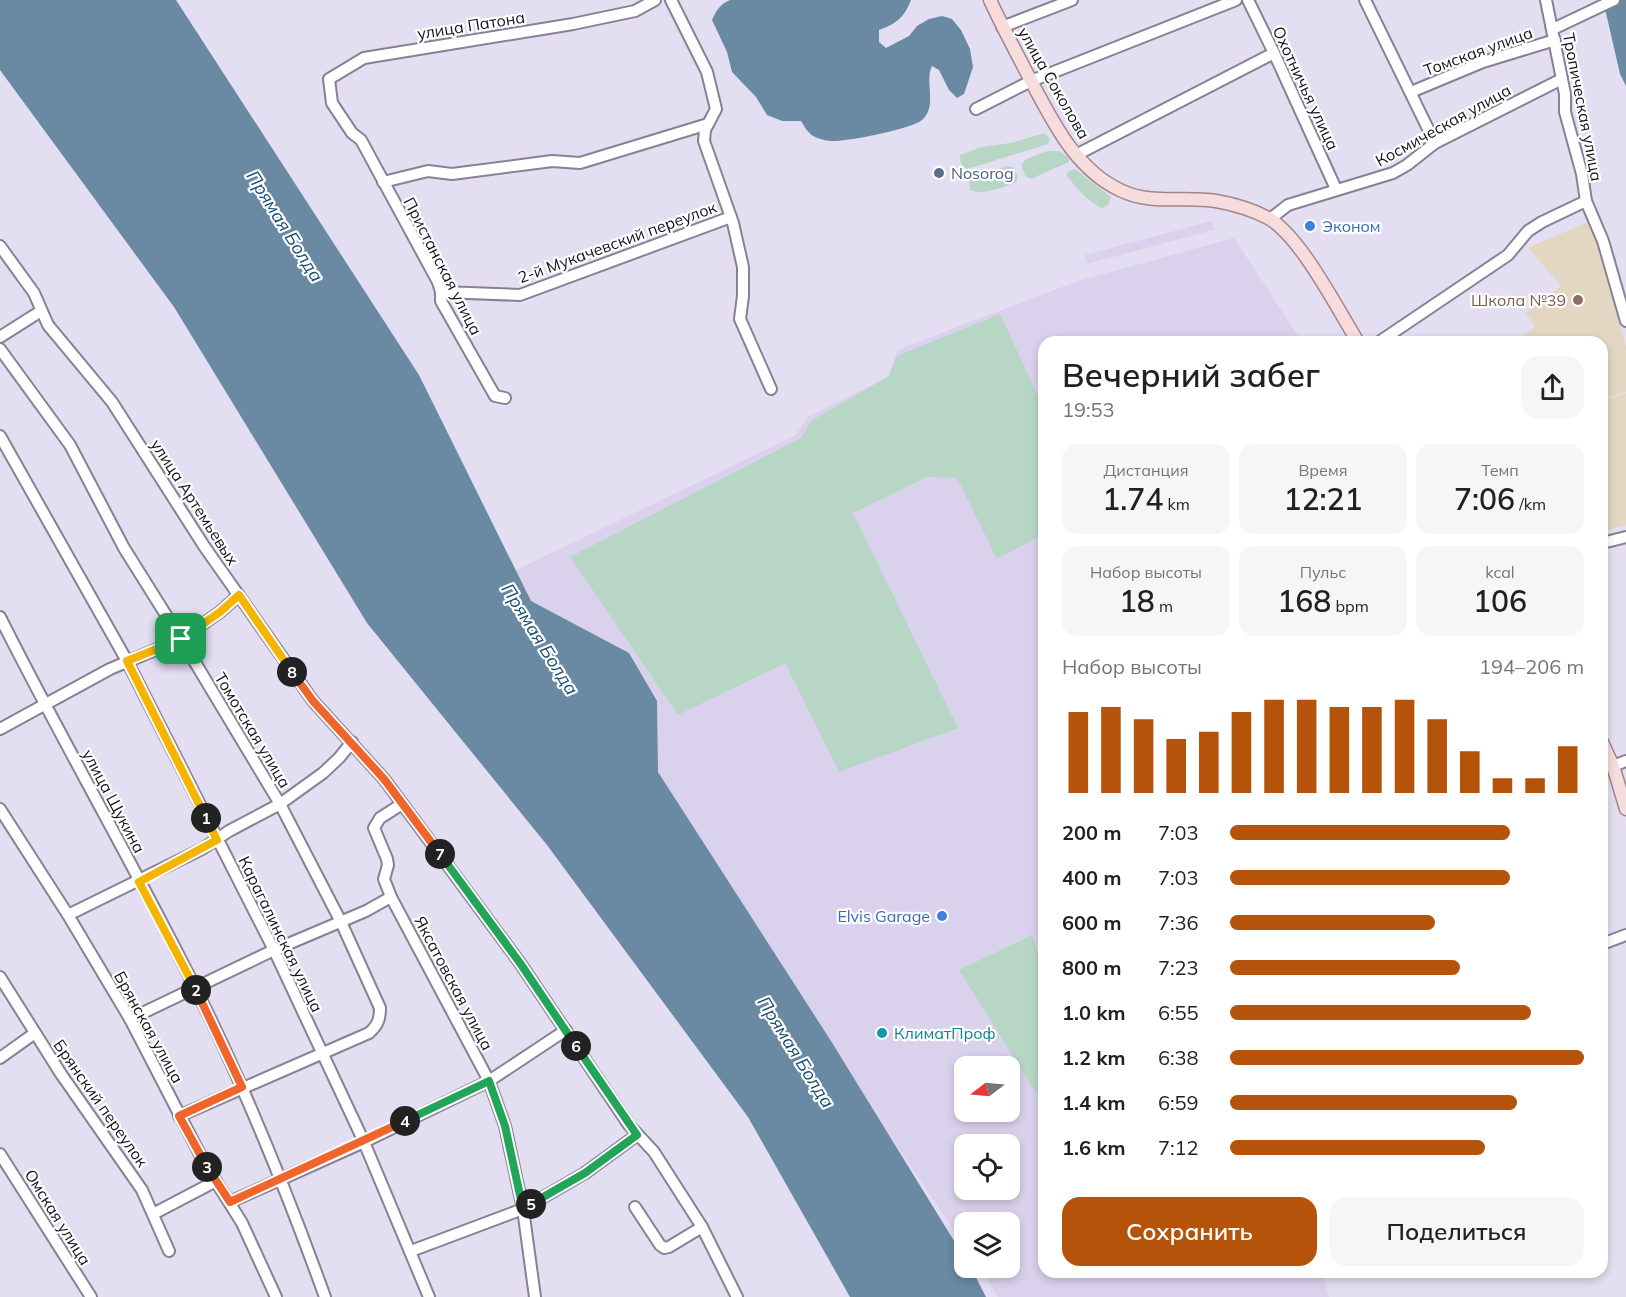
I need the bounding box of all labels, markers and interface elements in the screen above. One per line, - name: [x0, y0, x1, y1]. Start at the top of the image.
- street label: улица Патона: [416, 7, 526, 43]
- street label: Томская улица: [1421, 22, 1535, 80]
- street label: улица Соколова: [1014, 23, 1094, 143]
- street label: Охотничья улица: [1269, 23, 1343, 153]
- street label: Тропическая улица: [1559, 31, 1607, 183]
- street label: Космическая улица: [1372, 79, 1514, 171]
- place label: Nosorog: [951, 163, 1014, 183]
- water label: Прямая Болда: [242, 166, 328, 286]
- marker: Nosorog: [932, 166, 946, 180]
- street label: Пристанская улица: [400, 194, 486, 338]
- street label: 2-й Мукачевский переулок: [515, 197, 719, 287]
- place label: Эконом: [1322, 216, 1381, 236]
- marker: Эконом: [1303, 219, 1317, 233]
- place label: Школа №39: [1471, 290, 1566, 310]
- marker: Школа №39: [1571, 293, 1585, 307]
- text: Вечерний забег: [1062, 354, 1320, 395]
- button: share: [1521, 356, 1584, 419]
- text: 19:53: [1062, 397, 1115, 422]
- street label: улица Артемьевых: [147, 435, 243, 569]
- text: Дистанция: [1103, 460, 1189, 480]
- text: Время: [1298, 460, 1348, 480]
- text: Темп: [1481, 460, 1519, 480]
- text: 1.74: [1102, 480, 1163, 518]
- text: 12:21: [1283, 480, 1363, 518]
- text: 7:06: [1454, 480, 1515, 518]
- text: km: [1163, 494, 1190, 514]
- text: /km: [1515, 494, 1546, 514]
- text: Набор высоты: [1090, 562, 1202, 582]
- text: Пульс: [1300, 562, 1346, 582]
- text: kcal: [1485, 562, 1515, 582]
- water label: Прямая Болда: [497, 579, 583, 699]
- text: 18: [1119, 582, 1155, 620]
- text: 168: [1277, 582, 1331, 620]
- text: 106: [1473, 582, 1527, 620]
- text: m: [1155, 596, 1173, 616]
- text: bpm: [1331, 596, 1369, 616]
- pin: [155, 613, 206, 664]
- icon: arrive: [164, 622, 197, 655]
- text: Набор высоты: [1062, 654, 1202, 679]
- text: 194–206 m: [1479, 654, 1584, 679]
- pin: 8: [277, 657, 307, 687]
- text: 8: [287, 662, 297, 682]
- street label: Томотская улица: [211, 669, 295, 791]
- street label: улица Щукина: [78, 746, 150, 856]
- pin: 1: [191, 803, 221, 833]
- text: 1: [201, 808, 211, 828]
- text: 200 m: [1062, 820, 1121, 845]
- text: 7:03: [1158, 820, 1199, 845]
- pin: 7: [425, 839, 455, 869]
- text: 7: [435, 844, 445, 864]
- street label: Карагалинская улица: [234, 853, 328, 1015]
- text: 400 m: [1062, 865, 1121, 890]
- text: 7:03: [1158, 865, 1199, 890]
- place label: Elvis Garage: [837, 906, 930, 926]
- marker: Elvis Garage: [935, 909, 949, 923]
- text: 600 m: [1062, 910, 1121, 935]
- text: 7:36: [1158, 910, 1199, 935]
- street label: Яксатовская улица: [410, 913, 498, 1053]
- text: 800 m: [1062, 955, 1121, 980]
- text: 7:23: [1158, 955, 1199, 980]
- street label: Брянская улица: [110, 967, 188, 1087]
- pin: 2: [181, 975, 211, 1005]
- text: 2: [191, 980, 201, 1000]
- water label: Прямая Болда: [753, 992, 839, 1112]
- text: 1.0 km: [1062, 1000, 1125, 1025]
- text: 6:55: [1158, 1000, 1199, 1025]
- place label: КлиматПроф: [894, 1023, 996, 1043]
- marker: КлиматПроф: [875, 1026, 889, 1040]
- pin: 6: [561, 1031, 591, 1061]
- street label: Брянский переулок: [49, 1035, 153, 1171]
- text: 6: [571, 1036, 581, 1056]
- text: 1.2 km: [1062, 1045, 1125, 1070]
- text: 6:38: [1158, 1045, 1199, 1070]
- north arrow: [954, 1056, 1020, 1122]
- map controls: [954, 1056, 1020, 1278]
- text: 1.4 km: [1062, 1090, 1125, 1115]
- text: 6:59: [1158, 1090, 1199, 1115]
- pin: 4: [390, 1106, 420, 1136]
- text: 4: [400, 1111, 410, 1131]
- button: locate: [954, 1134, 1020, 1200]
- text: 1.6 km: [1062, 1135, 1125, 1160]
- text: 7:12: [1158, 1135, 1199, 1160]
- pin: 3: [192, 1152, 222, 1182]
- text: 3: [202, 1157, 212, 1177]
- street label: Омская улица: [21, 1165, 95, 1269]
- pin: 5: [516, 1189, 546, 1219]
- text: 5: [526, 1194, 536, 1214]
- button: Сохранить: [1062, 1197, 1317, 1266]
- button: Поделиться: [1329, 1197, 1584, 1266]
- button: layers: [954, 1212, 1020, 1278]

